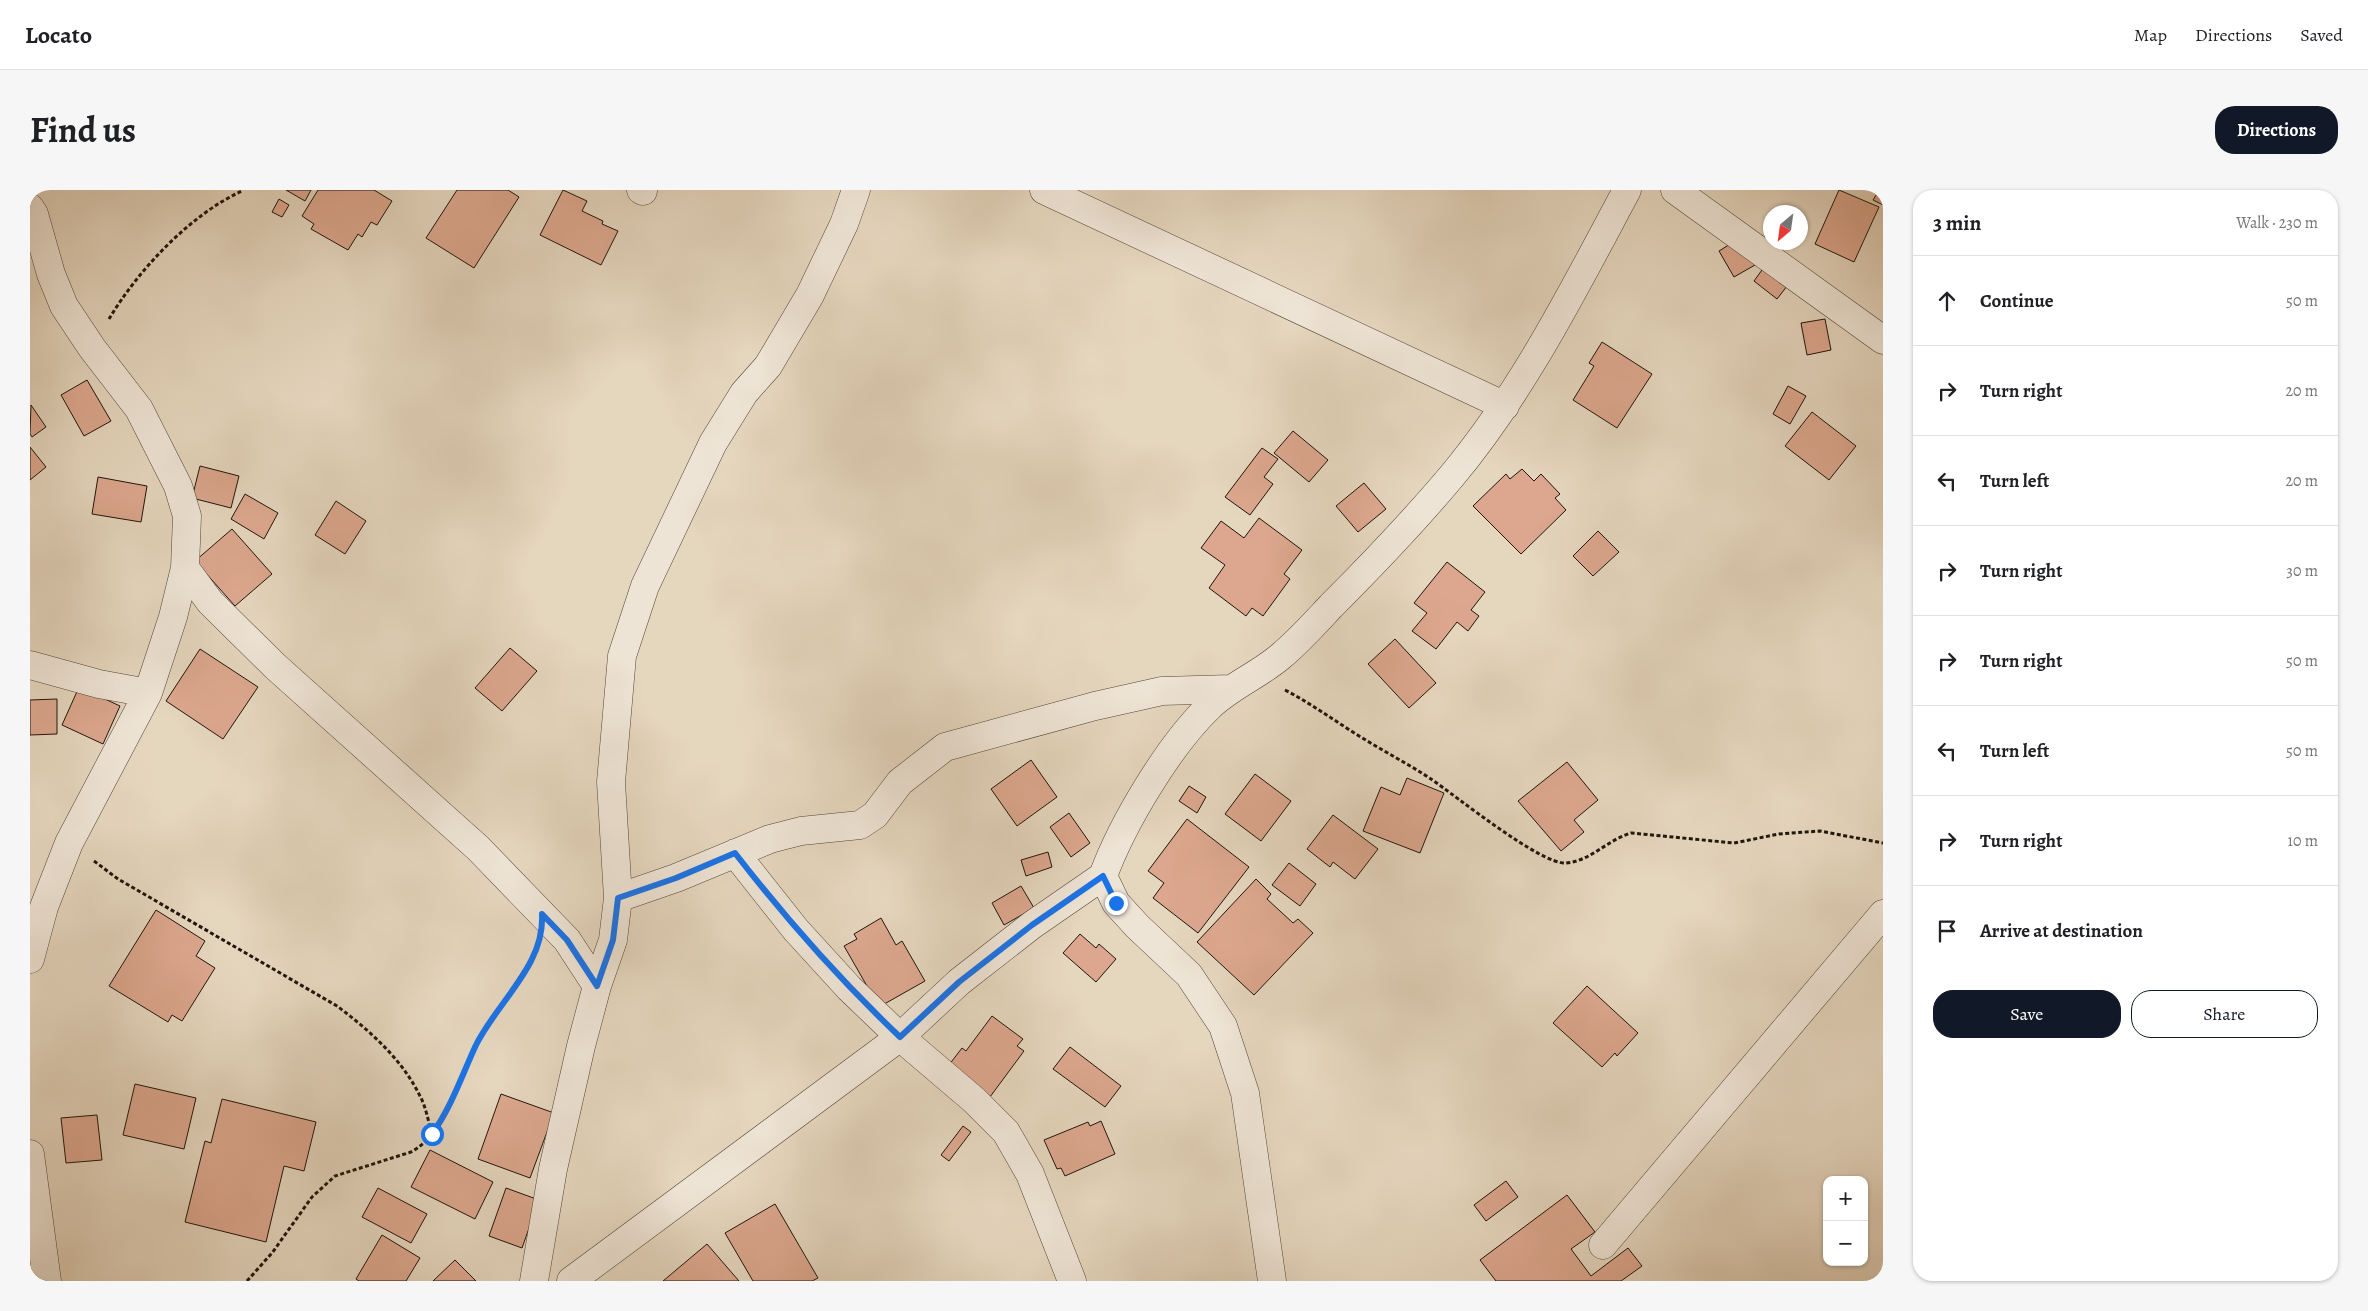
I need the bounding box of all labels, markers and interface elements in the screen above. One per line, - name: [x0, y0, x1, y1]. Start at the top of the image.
- text: Locato: [25, 19, 92, 51]
- text: Map: [2134, 23, 2167, 47]
- text: Directions: [2195, 23, 2272, 47]
- text: Saved: [2300, 23, 2343, 47]
- text: Find us: [30, 106, 136, 154]
- button: Directions: [2215, 106, 2338, 154]
- north arrow: [1763, 205, 1808, 250]
- text: 3 min: [1933, 209, 1981, 237]
- text: Walk · 230 m: [2236, 212, 2318, 234]
- icon: ahead: [1933, 287, 1961, 315]
- text: Continue: [1980, 288, 2054, 314]
- text: 50 m: [2286, 290, 2318, 312]
- icon: right: [1933, 377, 1961, 405]
- text: Turn right: [1980, 378, 2062, 404]
- text: 20 m: [2285, 380, 2318, 402]
- icon: left: [1933, 467, 1961, 495]
- text: Turn left: [1980, 468, 2049, 494]
- text: 20 m: [2285, 470, 2318, 492]
- icon: right: [1933, 557, 1961, 585]
- text: Turn right: [1980, 558, 2062, 584]
- text: 30 m: [2286, 560, 2318, 582]
- icon: right: [1933, 647, 1961, 675]
- text: Turn right: [1980, 648, 2062, 674]
- text: 50 m: [2286, 650, 2318, 672]
- icon: left: [1933, 737, 1961, 765]
- text: Turn left: [1980, 738, 2049, 764]
- text: 50 m: [2286, 740, 2318, 762]
- icon: right: [1933, 827, 1961, 855]
- text: Turn right: [1980, 828, 2062, 854]
- text: 10 m: [2288, 830, 2318, 852]
- route end: [1105, 892, 1128, 915]
- icon: arrive: [1933, 917, 1961, 945]
- text: Arrive at destination: [1980, 918, 2143, 944]
- button: Save: [1933, 990, 2121, 1038]
- button: Share: [2131, 990, 2318, 1038]
- route start: [421, 1123, 444, 1146]
- map controls: [1823, 1176, 1868, 1266]
- button: +: [1823, 1176, 1868, 1221]
- button: −: [1823, 1221, 1868, 1266]

